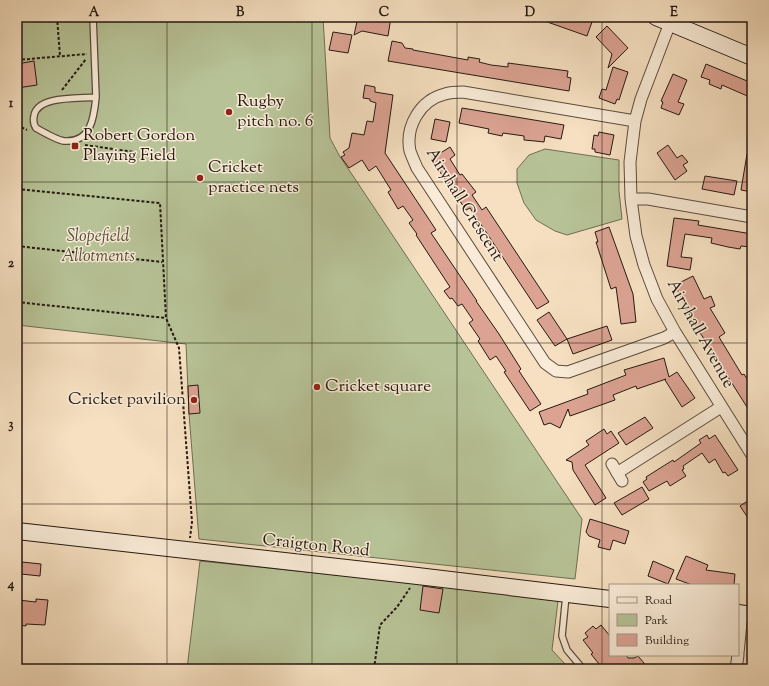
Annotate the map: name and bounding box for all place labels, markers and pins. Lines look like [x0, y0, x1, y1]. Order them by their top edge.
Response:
place label: Rugby pitch no. 6 [237, 90, 313, 134]
marker: Rugby pitch no. 6 [224, 107, 234, 117]
place label: Robert Gordon Playing Field [83, 124, 195, 168]
marker: Robert Gordon Playing Field [70, 141, 80, 151]
place label: Cricket practice nets [208, 156, 299, 200]
marker: Cricket practice nets [195, 173, 205, 183]
place label: Cricket square [325, 375, 431, 399]
marker: Cricket square [312, 382, 322, 392]
place label: Cricket pavilion [68, 388, 186, 412]
marker: Cricket pavilion [189, 395, 199, 405]

